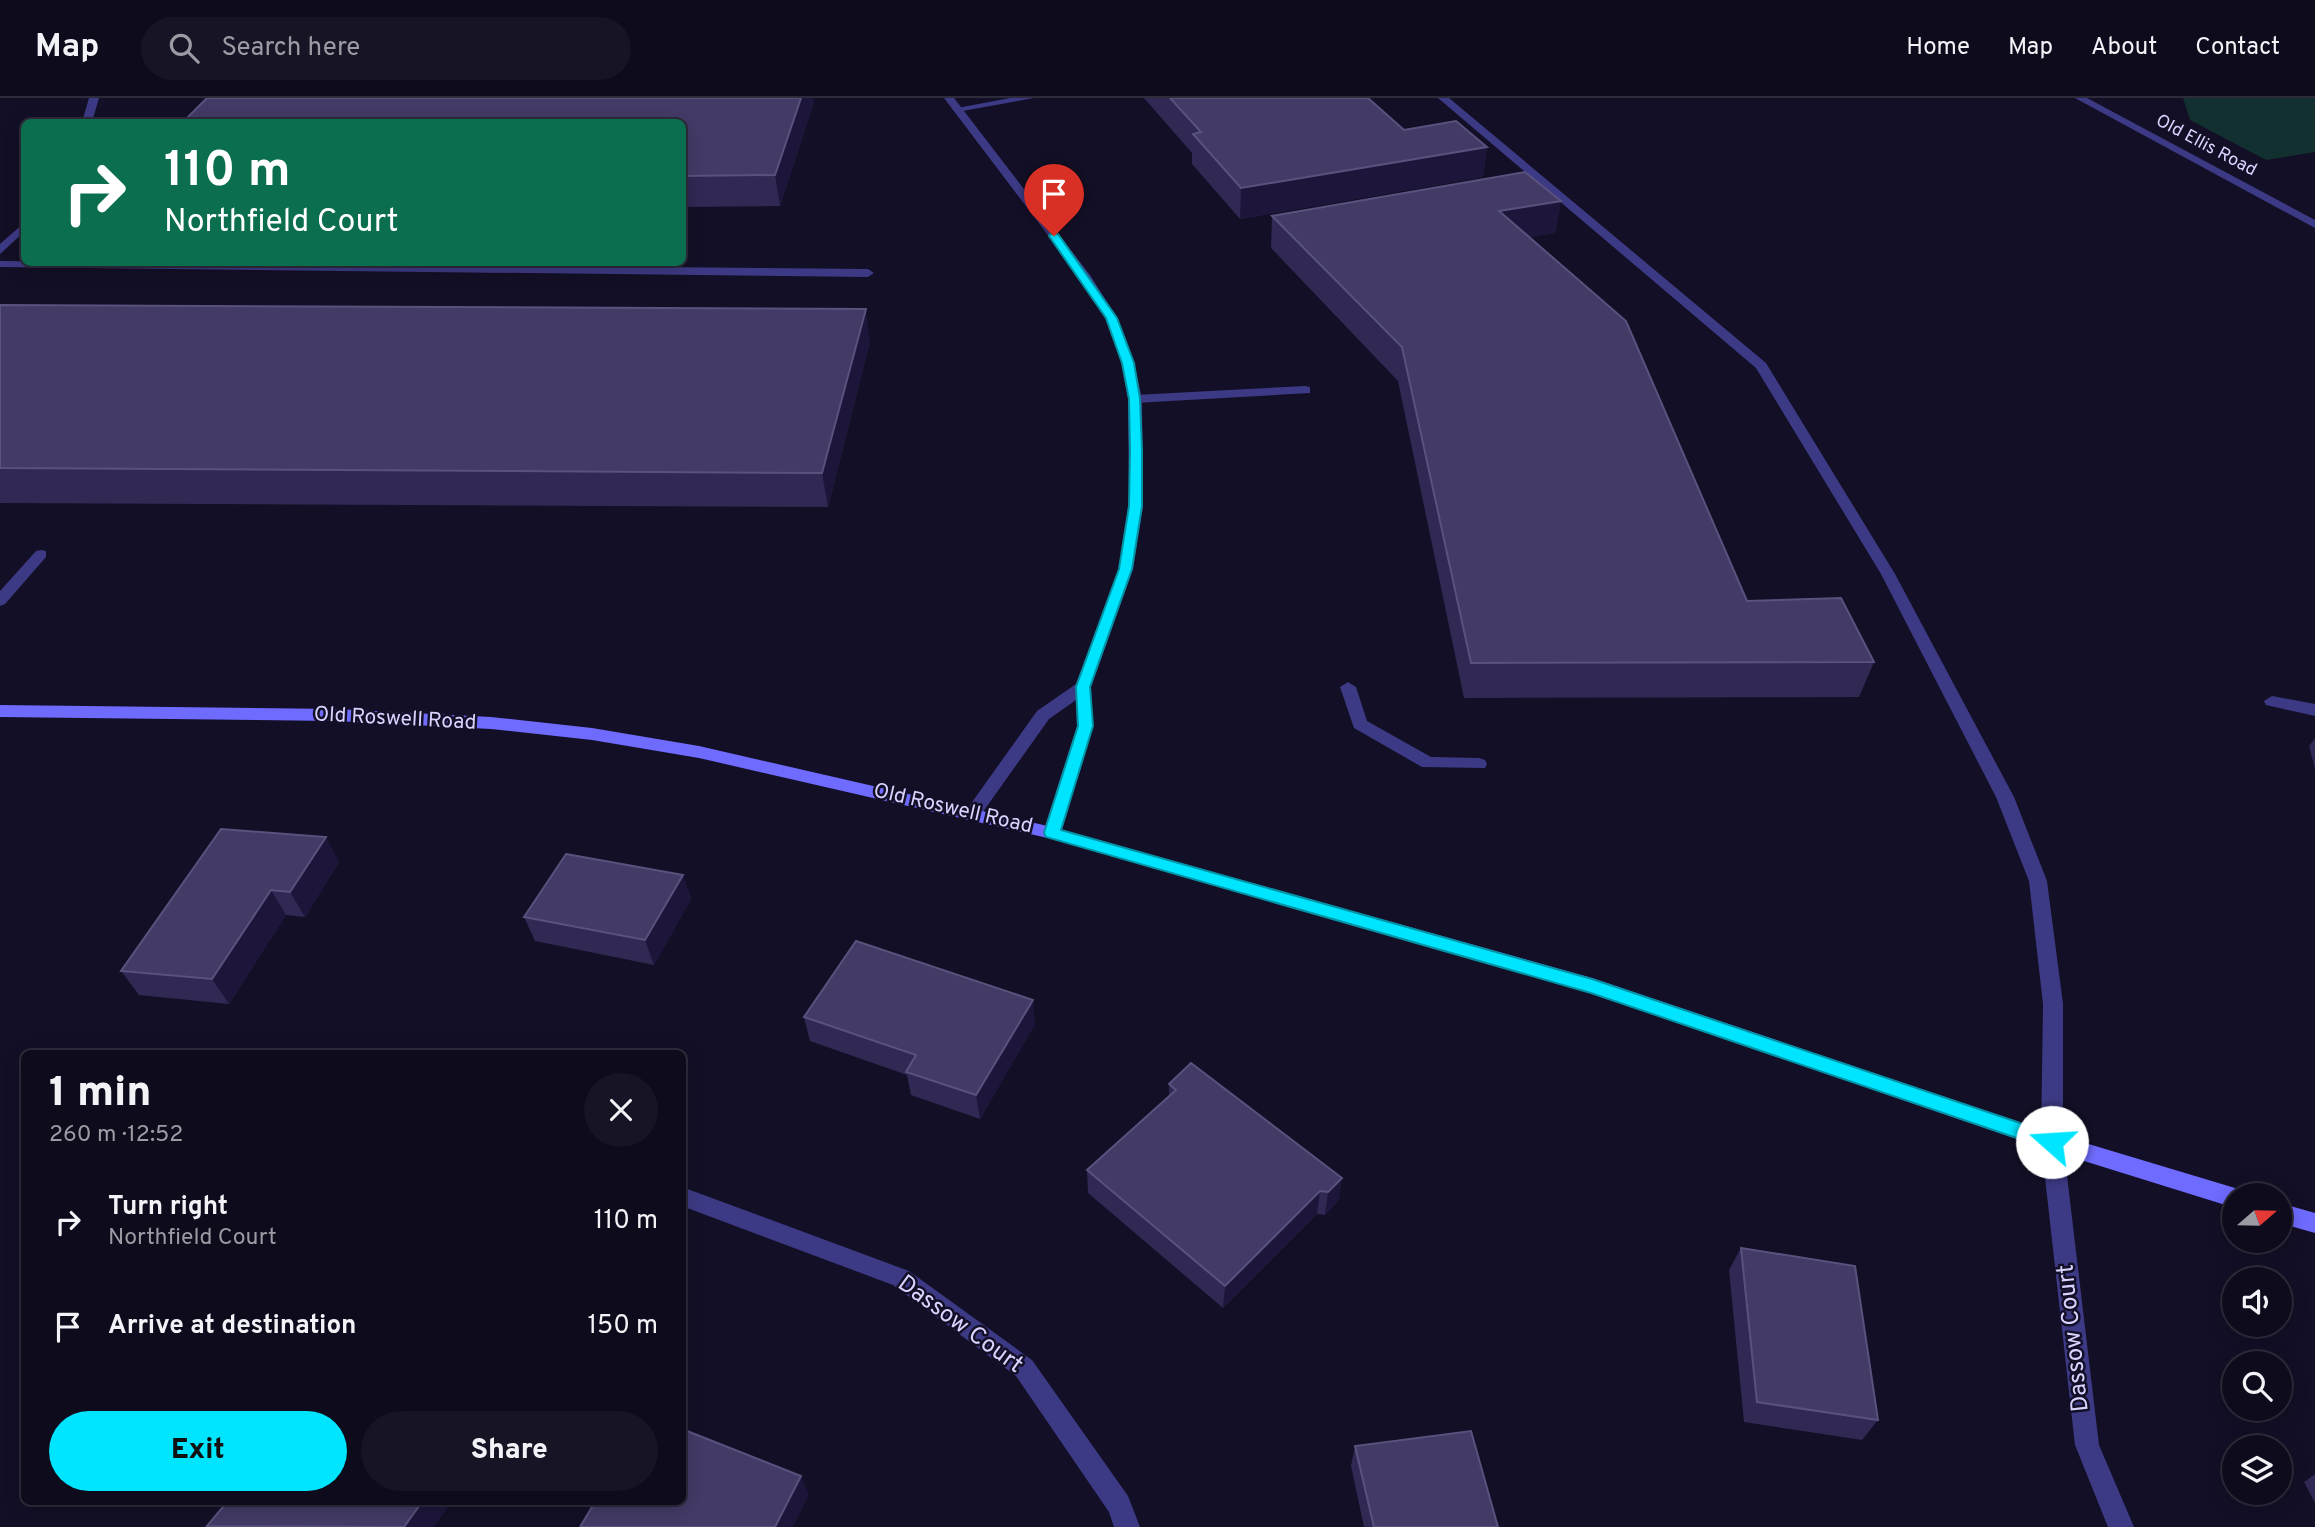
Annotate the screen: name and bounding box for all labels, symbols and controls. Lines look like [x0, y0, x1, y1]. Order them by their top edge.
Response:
search box [141, 17, 631, 80]
text: Map [35, 27, 99, 69]
icon: search [165, 29, 203, 67]
text: Search here [221, 32, 360, 65]
text: Home [1906, 33, 1970, 63]
text: Map [2008, 33, 2053, 63]
text: About [2091, 33, 2157, 63]
text: Contact [2195, 33, 2280, 63]
street label: Old Ellis Road [2151, 110, 2261, 182]
text: 110 m [164, 142, 291, 204]
icon: right [49, 147, 140, 238]
pin [1024, 164, 1084, 236]
icon: arrive [1035, 175, 1073, 213]
text: Northfield Court [164, 203, 399, 243]
street label: Old Roswell Road [313, 701, 477, 737]
street label: Old Roswell Road [871, 778, 1035, 840]
text: 1 min [49, 1068, 152, 1121]
button: close [584, 1073, 658, 1147]
position arrow [2015, 1105, 2089, 1179]
text: 260 m · 12:52 [49, 1121, 183, 1150]
north arrow [2222, 1183, 2292, 1253]
map controls [2222, 1183, 2292, 1505]
text: Turn right [108, 1191, 228, 1224]
icon: right [49, 1203, 87, 1241]
text: 110 m [594, 1205, 658, 1238]
text: Northfield Court [108, 1224, 277, 1253]
street label: Dassow Court [2051, 1263, 2097, 1413]
button: sound [2222, 1267, 2292, 1337]
street label: Dassow Court [891, 1269, 1029, 1381]
icon: arrive [49, 1308, 87, 1346]
text: Arrive at destination [108, 1310, 356, 1343]
text: 150 m [587, 1310, 658, 1343]
button: search [2222, 1351, 2292, 1421]
button: Exit [49, 1411, 347, 1491]
button: Share [361, 1411, 658, 1491]
button: layers [2222, 1435, 2292, 1505]

